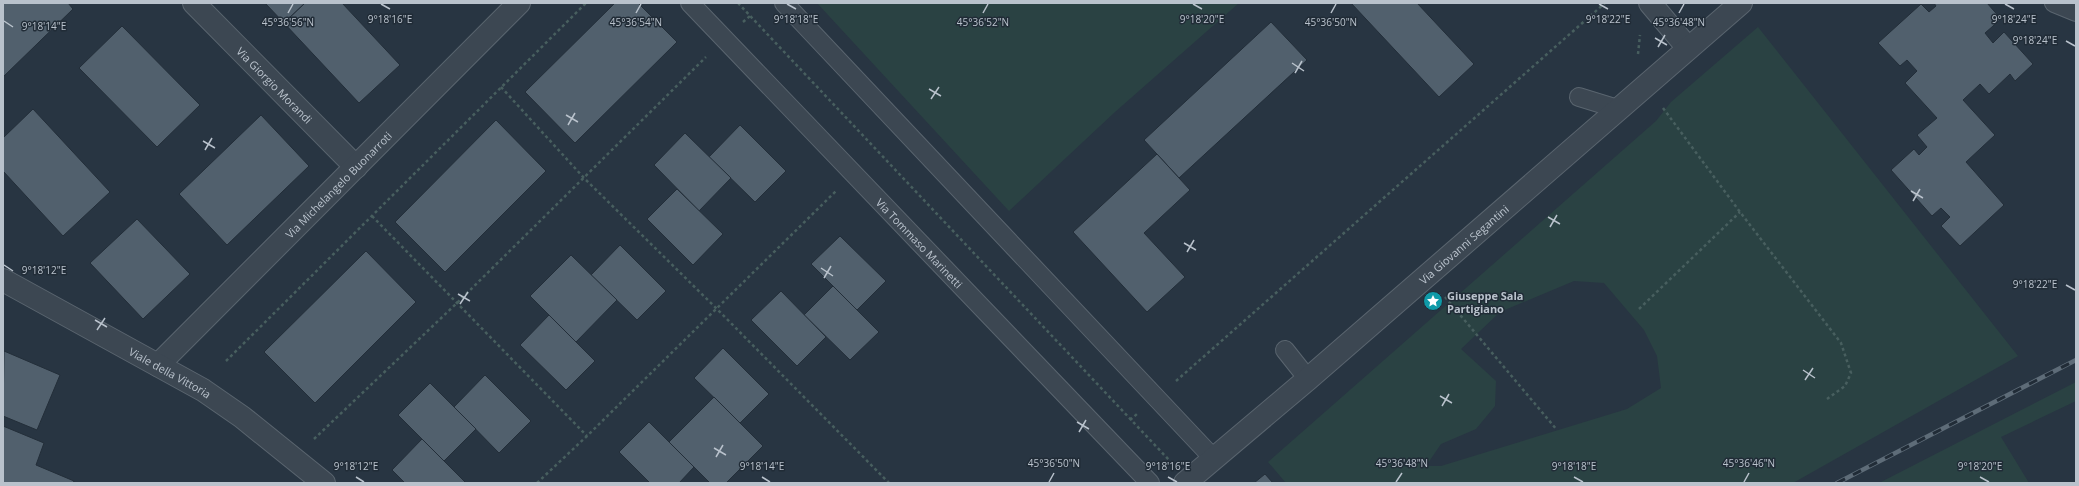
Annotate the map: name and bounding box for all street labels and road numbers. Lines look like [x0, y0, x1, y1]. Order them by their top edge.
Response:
street label: Via Giorgio Morandi [234, 43, 316, 126]
street label: Via Michelangelo Buonarroti [282, 128, 395, 241]
street label: Via Tommaso Marinetti [873, 195, 966, 291]
street label: Via Giovanni Segantini [1416, 201, 1511, 287]
street label: Viale della Vittoria [126, 343, 214, 401]

